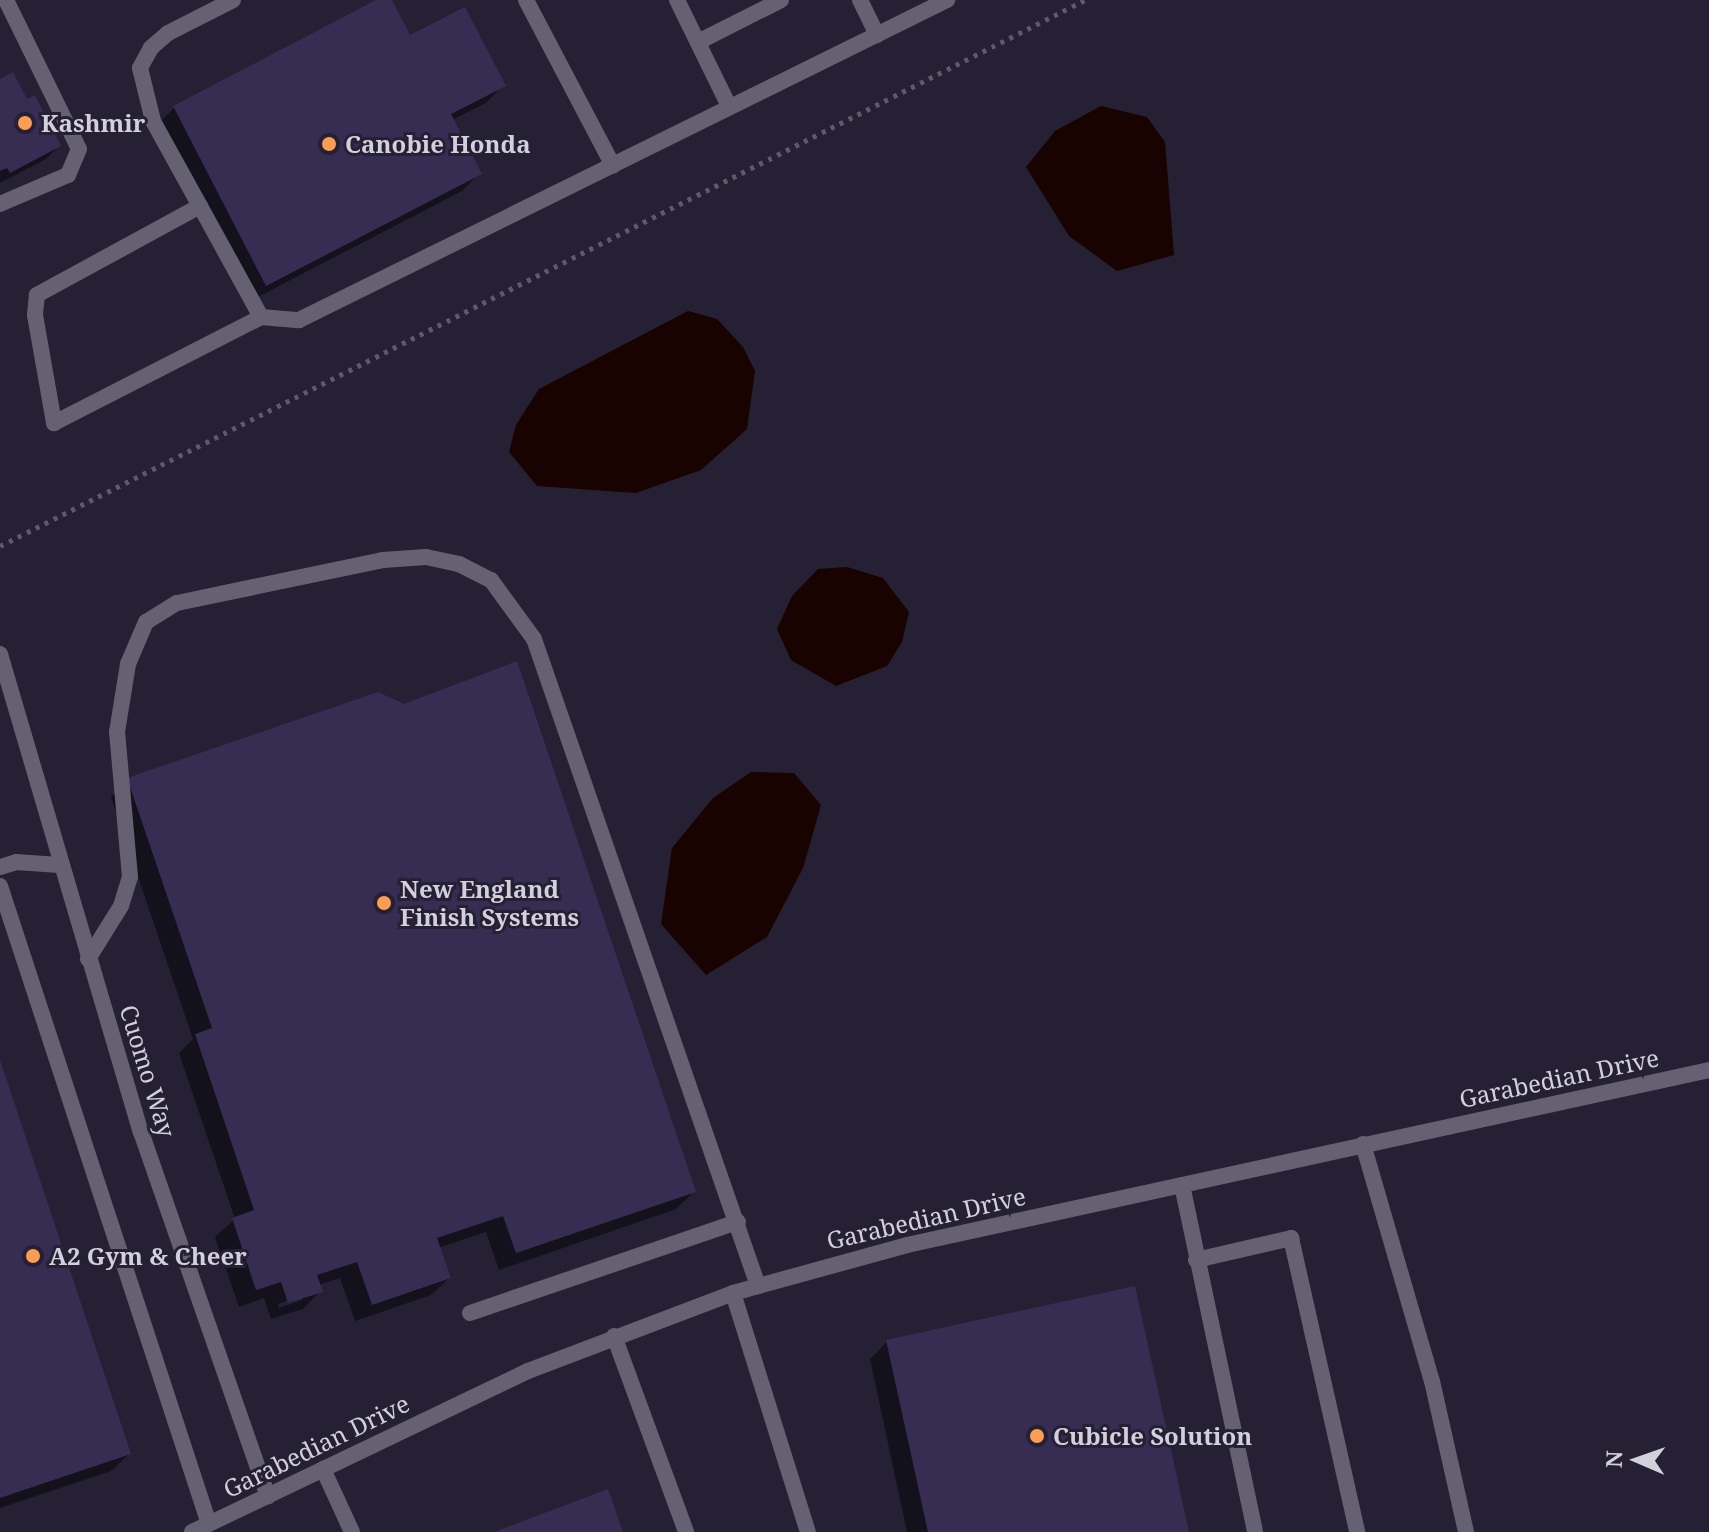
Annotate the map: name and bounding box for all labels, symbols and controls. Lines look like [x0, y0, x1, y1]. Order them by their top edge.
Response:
place label: Kashmir [41, 109, 145, 137]
marker: Kashmir [16, 114, 34, 132]
place label: Canobie Honda [345, 130, 531, 158]
marker: Canobie Honda [320, 135, 338, 153]
place label: New England Finish Systems [400, 875, 579, 931]
marker: New England Finish Systems [375, 894, 393, 912]
street label: Cuomo Way [114, 1001, 182, 1141]
street label: Garabedian Drive [1457, 1043, 1661, 1113]
street label: Garabedian Drive [824, 1181, 1028, 1255]
place label: A2 Gym & Cheer [49, 1242, 247, 1270]
marker: A2 Gym & Cheer [24, 1247, 42, 1265]
street label: Garabedian Drive [218, 1388, 414, 1504]
north arrow [1597, 1420, 1677, 1500]
place label: Cubicle Solution [1053, 1422, 1252, 1450]
marker: Cubicle Solution [1028, 1427, 1046, 1445]
text: N [1598, 1450, 1628, 1468]

